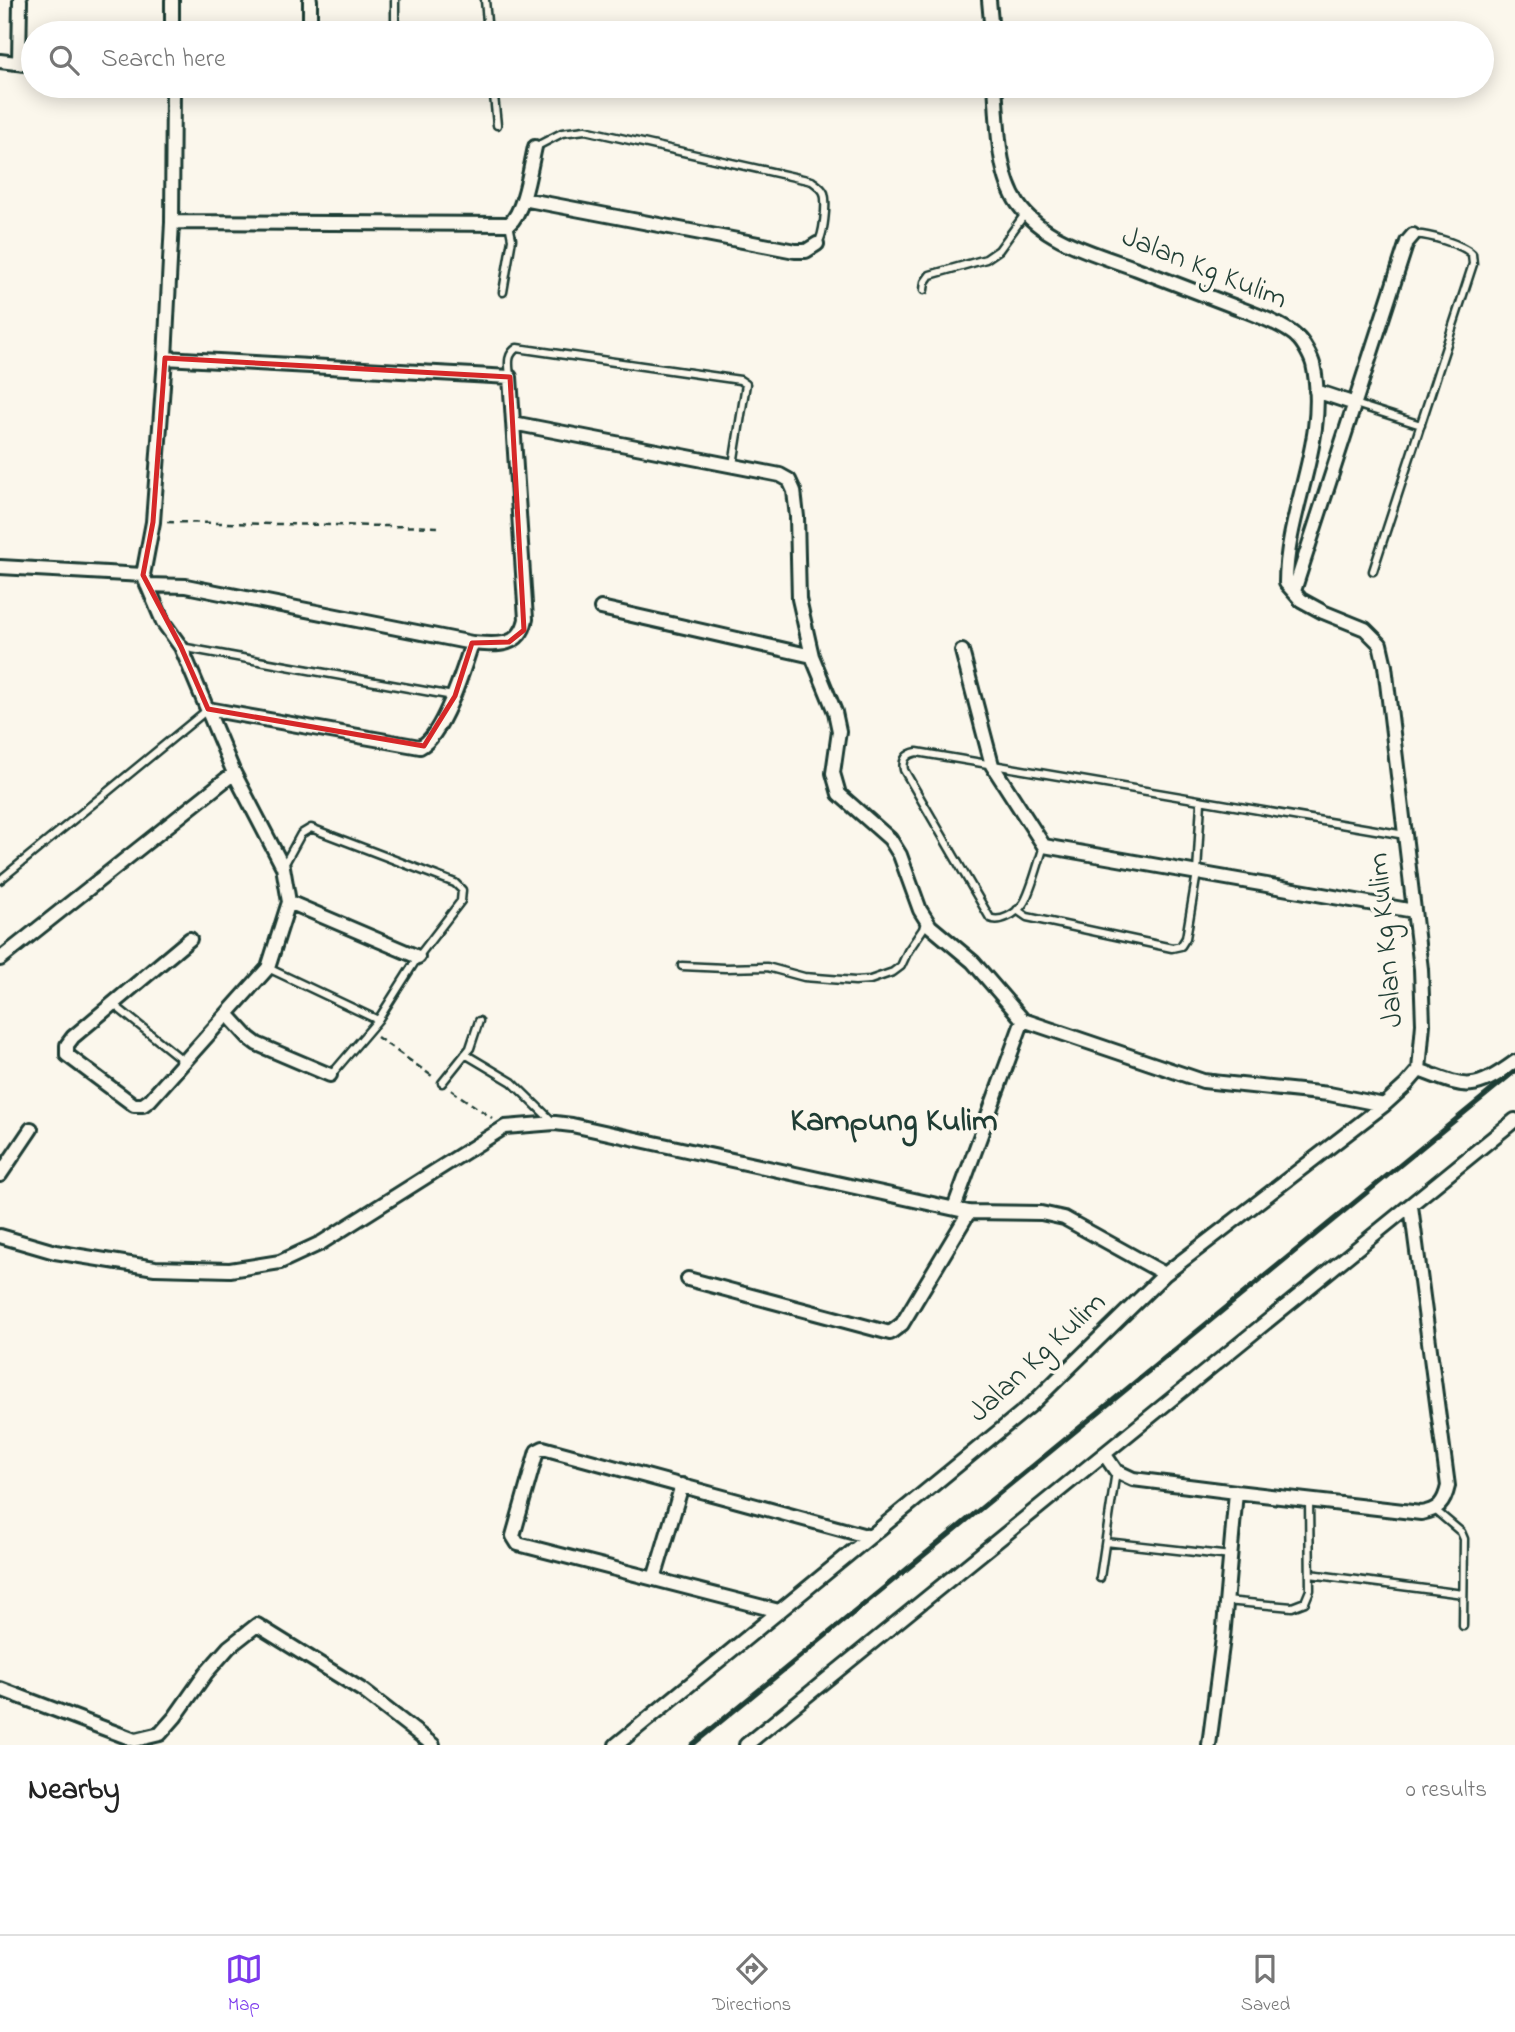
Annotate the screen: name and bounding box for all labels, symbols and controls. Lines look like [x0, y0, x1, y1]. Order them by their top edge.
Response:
search box [21, 21, 1494, 98]
icon: search [45, 41, 83, 79]
text: Search here [101, 41, 226, 79]
street label: Jalan Kg Kulim [1115, 216, 1293, 322]
street label: Jalan Kg Kulim [1357, 851, 1417, 1029]
district label: Kampung Kulim [790, 1098, 998, 1147]
street label: Jalan Kg Kulim [959, 1282, 1117, 1434]
text: Nearby [28, 1769, 120, 1813]
text: 0 results [1406, 1774, 1487, 1807]
tab: Map [225, 1950, 263, 2019]
tab: Directions [712, 1950, 791, 2019]
tab: Saved [1241, 1950, 1290, 2019]

